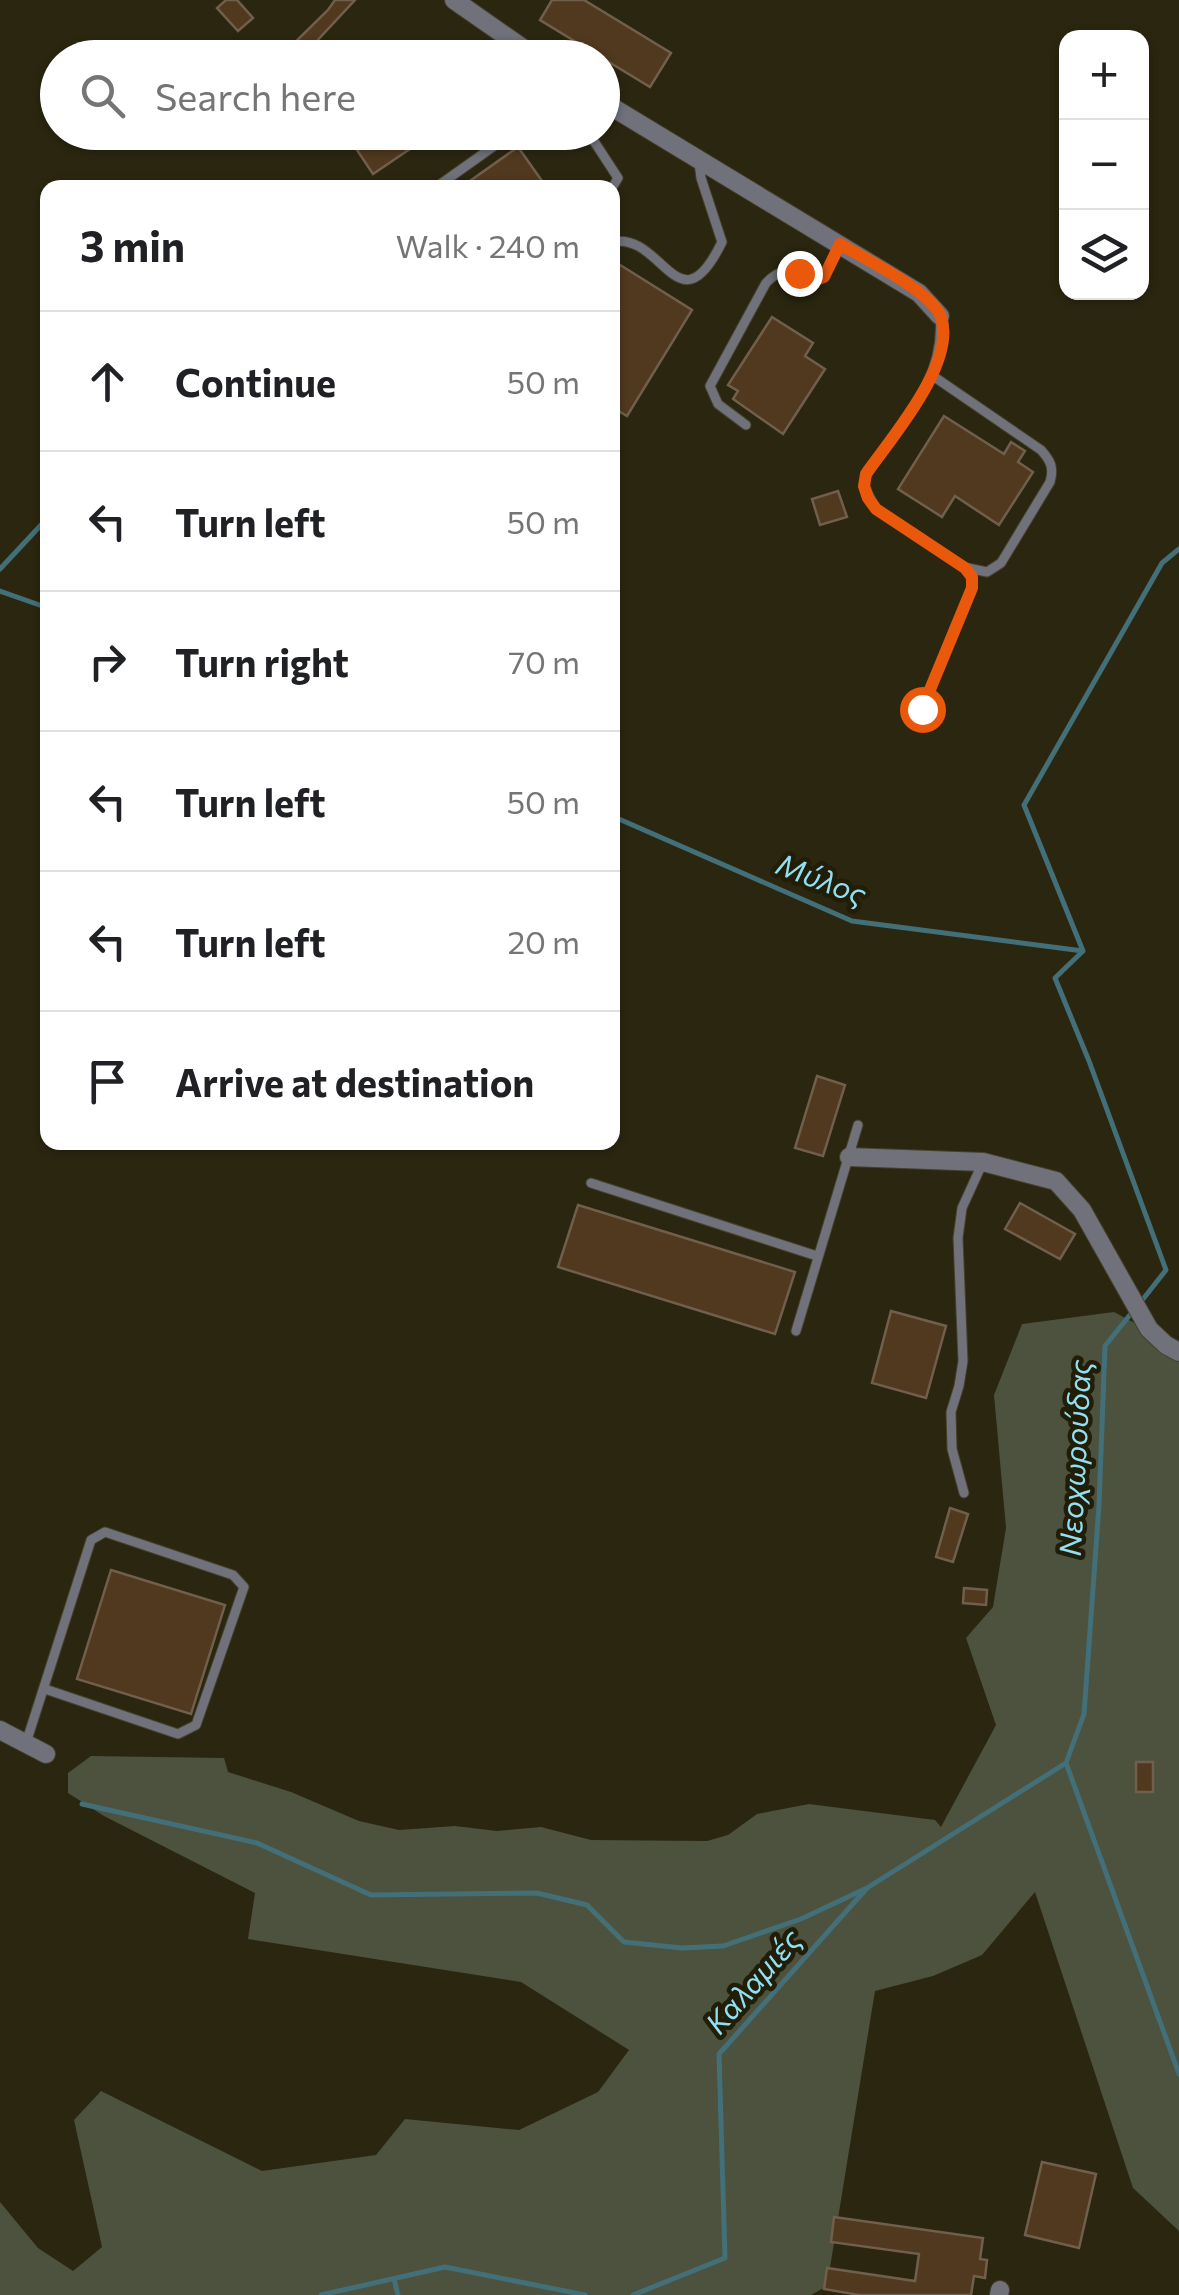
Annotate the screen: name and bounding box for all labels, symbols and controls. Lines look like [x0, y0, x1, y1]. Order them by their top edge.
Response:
map controls [1059, 30, 1149, 300]
button: + [1059, 30, 1149, 120]
search box [40, 40, 620, 150]
icon: search [75, 68, 130, 123]
text: Search here [155, 72, 356, 119]
button: − [1059, 120, 1149, 210]
button: layers [1059, 210, 1149, 300]
text: 3 min [80, 219, 185, 271]
text: Walk · 240 m [396, 225, 580, 265]
route end [777, 251, 823, 297]
icon: ahead [80, 354, 135, 409]
text: Continue [175, 358, 336, 405]
text: 50 m [507, 361, 580, 401]
icon: left [80, 494, 135, 549]
text: Turn left [175, 498, 326, 545]
text: 50 m [507, 501, 580, 541]
icon: right [80, 634, 135, 689]
text: Turn right [175, 638, 349, 685]
text: 70 m [508, 641, 580, 681]
route start [900, 687, 946, 733]
icon: left [80, 774, 135, 829]
text: Turn left [175, 778, 326, 825]
text: 50 m [507, 781, 580, 821]
water label: Μύλος [772, 844, 872, 912]
icon: left [80, 914, 135, 969]
text: Turn left [175, 918, 326, 965]
text: 20 m [507, 921, 580, 961]
icon: arrive [80, 1054, 135, 1109]
text: Arrive at destination [175, 1058, 534, 1105]
water label: Νεοχωρούδας [1050, 1359, 1097, 1557]
water label: Καλαμιές [696, 1920, 808, 2041]

